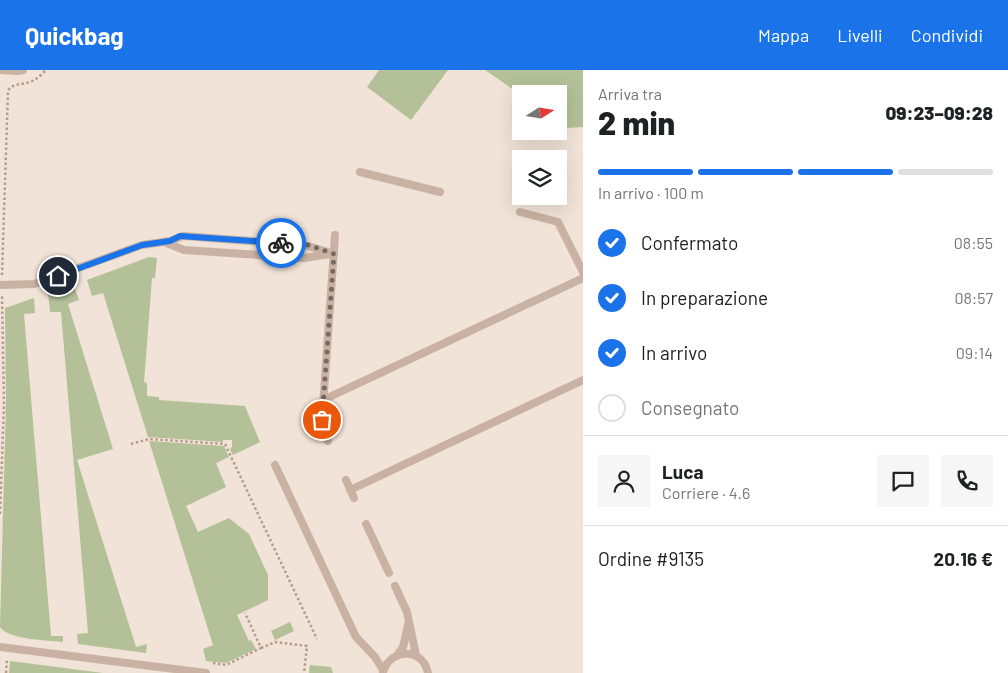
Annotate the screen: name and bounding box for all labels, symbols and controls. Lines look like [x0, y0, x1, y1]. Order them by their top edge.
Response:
text: Quickbag [25, 21, 124, 50]
text: Mappa [758, 24, 809, 46]
text: Livelli [837, 24, 883, 46]
text: Condividi [911, 24, 983, 46]
text: Arriva tra [598, 84, 662, 103]
north arrow [512, 85, 568, 140]
map controls [512, 85, 567, 205]
text: 09:23–09:28 [885, 101, 993, 124]
text: 2 min [598, 103, 675, 141]
button: layers [512, 150, 567, 205]
text: In arrivo · 100 m [598, 183, 704, 202]
courier [256, 218, 306, 268]
icon: bike [267, 229, 295, 257]
icon: check [598, 229, 626, 257]
text: Confermato [641, 231, 738, 254]
text: 08:55 [954, 233, 993, 252]
pin [37, 255, 79, 297]
icon: home [44, 262, 72, 290]
icon: check [598, 284, 626, 312]
text: In preparazione [641, 286, 768, 309]
text: 08:57 [954, 288, 993, 307]
icon: check [598, 339, 626, 367]
text: In arrivo [641, 341, 707, 364]
text: 09:14 [956, 343, 993, 362]
text: Consegnato [641, 396, 739, 419]
pin [301, 399, 343, 441]
icon: bag [308, 406, 336, 434]
button: person [598, 455, 650, 507]
button: chat [877, 455, 929, 507]
button: phone [941, 455, 993, 507]
text: Luca [662, 460, 703, 483]
text: Corriere · 4.6 [662, 483, 750, 502]
text: Ordine #9135 [598, 547, 704, 570]
text: 20.16 € [934, 547, 993, 570]

